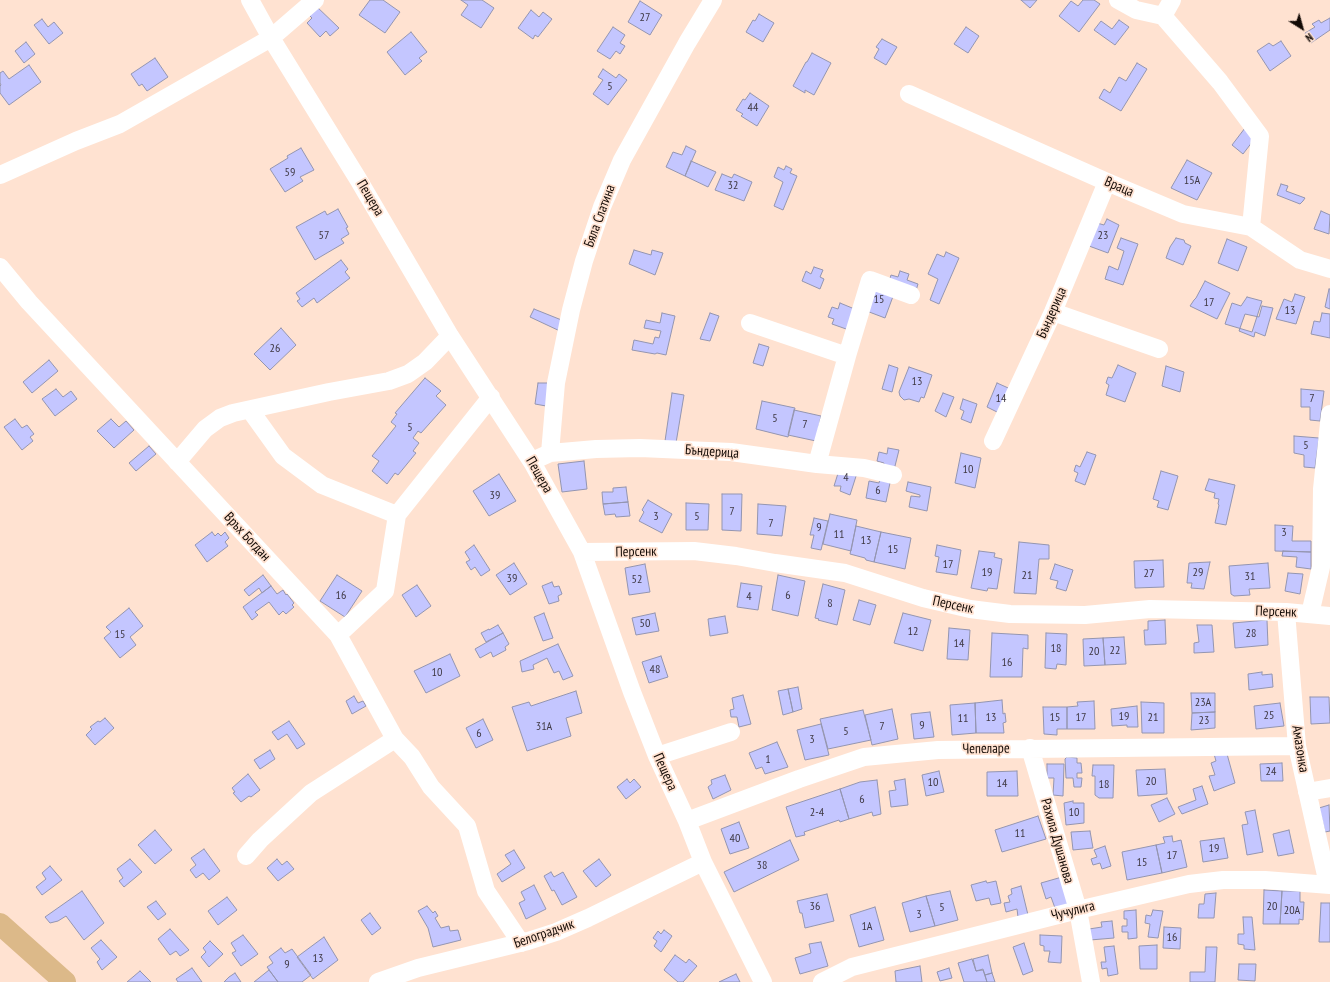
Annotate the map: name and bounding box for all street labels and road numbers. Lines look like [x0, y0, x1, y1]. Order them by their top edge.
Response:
street label: Враца [1102, 173, 1136, 201]
street label: Пещера [353, 177, 387, 219]
street label: Бяла Слатина [581, 182, 619, 250]
street label: Бъндерица [1033, 285, 1071, 341]
street label: Бъндерица [685, 442, 739, 462]
street label: Пещера [522, 454, 556, 496]
street label: Връх Богдан [220, 509, 274, 565]
street label: Персенк [615, 543, 657, 561]
street label: Персенк [931, 592, 975, 618]
street label: Персенк [1255, 603, 1297, 621]
street label: Амазонка [1288, 724, 1312, 774]
street label: Чепеларе [962, 740, 1010, 758]
street label: Пещера [649, 751, 681, 793]
street label: Рахила Душанова [1037, 797, 1077, 885]
street label: Чучулига [1049, 897, 1097, 925]
street label: Белоградчик [512, 916, 576, 952]

